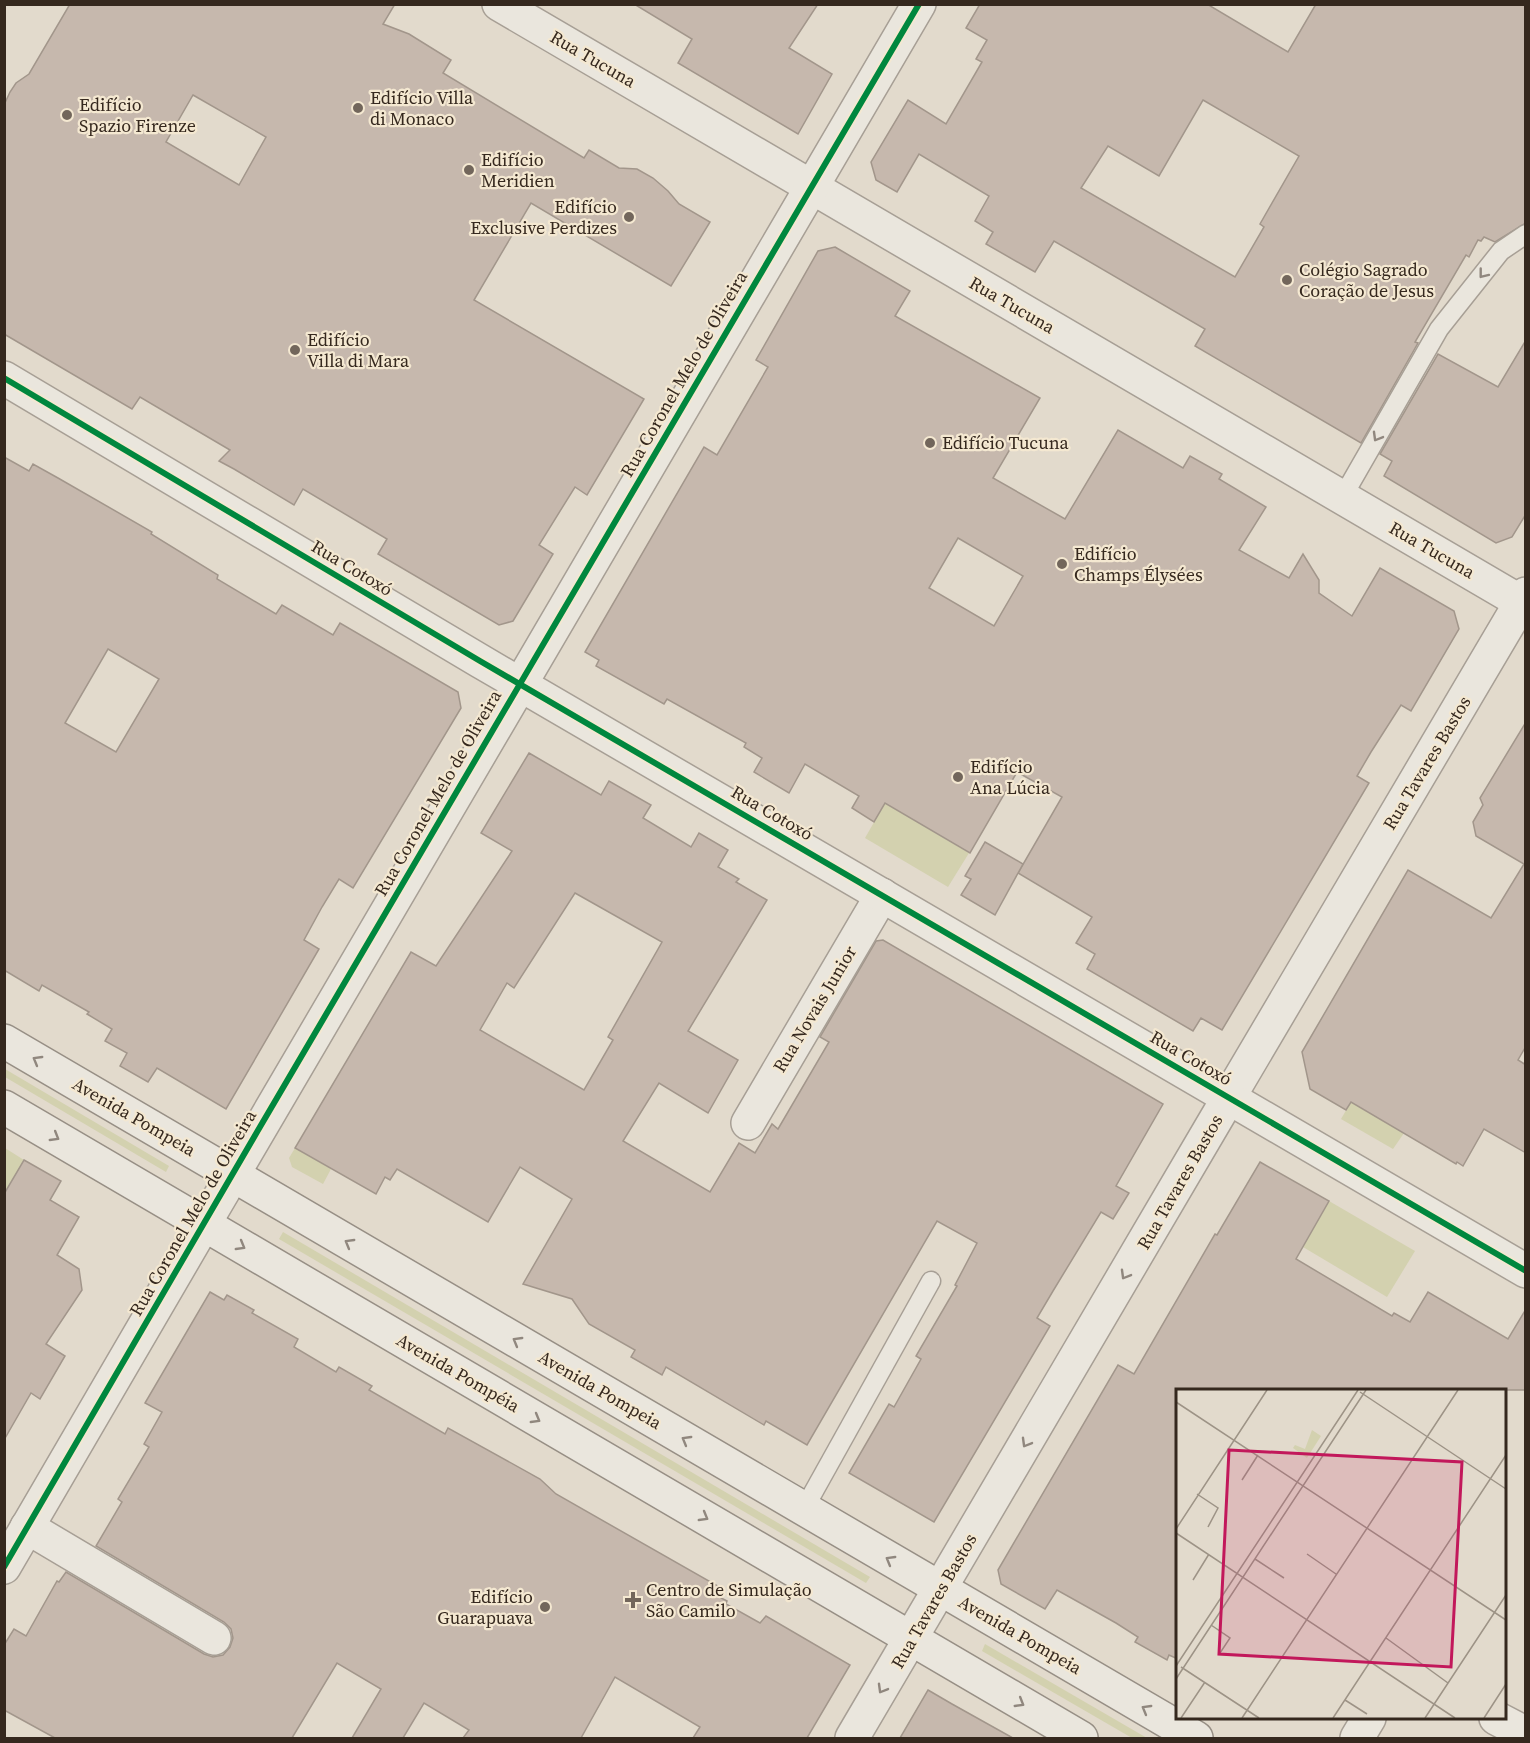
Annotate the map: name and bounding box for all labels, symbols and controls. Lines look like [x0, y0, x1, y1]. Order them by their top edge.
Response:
street label: Rua Tucuna [546, 24, 641, 94]
place label: Edifício Villa di Monaco [370, 85, 474, 131]
place label: Edifício Spazio Firenze [79, 92, 196, 138]
marker: Edifício Villa di Monaco [351, 101, 365, 115]
marker: Edifício Spazio Firenze [60, 108, 74, 122]
place label: Edifício Meridien [481, 147, 555, 193]
marker: Edifício Meridien [462, 163, 476, 177]
place label: Edifício Exclusive Perdizes [470, 194, 617, 240]
marker: Edifício Exclusive Perdizes [622, 210, 636, 224]
place label: Colégio Sagrado Coração de Jesus [1299, 257, 1434, 303]
street label: Rua Coronel Melo de Oliveira [614, 265, 753, 481]
one-way arrow [1479, 267, 1490, 278]
street label: Rua Tucuna [965, 270, 1060, 340]
marker: Colégio Sagrado Coração de Jesus [1280, 273, 1294, 287]
place label: Edifício Villa di Mara [307, 327, 410, 373]
marker: Edifício Villa di Mara [288, 343, 302, 357]
place label: Edifício Tucuna [942, 430, 1070, 455]
one-way arrow [1373, 431, 1384, 441]
marker: Edifício Tucuna [923, 436, 937, 450]
street label: Rua Tucuna [1385, 515, 1480, 585]
street label: Rua Cotoxó [307, 533, 398, 602]
place label: Edifício Champs Élysées [1074, 541, 1203, 587]
marker: Edifício Champs Élysées [1055, 557, 1069, 571]
street label: Rua Coronel Melo de Oliveira [368, 684, 507, 900]
street label: Rua Tavares Bastos [1377, 691, 1477, 834]
place label: Edifício Ana Lúcia [970, 754, 1051, 800]
marker: Edifício Ana Lúcia [951, 770, 965, 784]
street label: Rua Cotoxó [727, 779, 818, 846]
street label: Rua Novais Junior [767, 940, 863, 1077]
street label: Rua Cotoxó [1146, 1024, 1237, 1091]
one-way arrow [33, 1055, 43, 1067]
street label: Avenida Pompeia [68, 1071, 201, 1162]
street label: Rua Coronel Melo de Oliveira [123, 1104, 262, 1320]
street label: Rua Tavares Bastos [1131, 1109, 1229, 1254]
one-way arrow [49, 1129, 59, 1141]
one-way arrow [345, 1238, 355, 1250]
one-way arrow [235, 1239, 245, 1250]
one-way arrow [1121, 1269, 1132, 1279]
street label: Avenida Pompéia [392, 1327, 525, 1418]
one-way arrow [513, 1337, 524, 1349]
street label: Avenida Pompeia [534, 1344, 667, 1435]
inset map [1176, 1389, 1506, 1719]
one-way arrow [530, 1412, 540, 1423]
one-way arrow [682, 1436, 692, 1447]
one-way arrow [1022, 1437, 1034, 1447]
one-way arrow [698, 1510, 709, 1522]
street label: Rua Tavares Bastos [885, 1528, 983, 1673]
one-way arrow [886, 1555, 896, 1567]
place label: Centro de Simulação São Camilo [646, 1577, 812, 1623]
place label: Edifício Guarapuava [437, 1584, 534, 1630]
street label: Avenida Pompeia [954, 1589, 1087, 1680]
marker: Centro de Simulação São Camilo [624, 1591, 642, 1609]
marker: Edifício Guarapuava [538, 1600, 552, 1614]
one-way arrow [878, 1683, 890, 1693]
one-way arrow [1014, 1695, 1024, 1707]
one-way arrow [1141, 1705, 1152, 1716]

